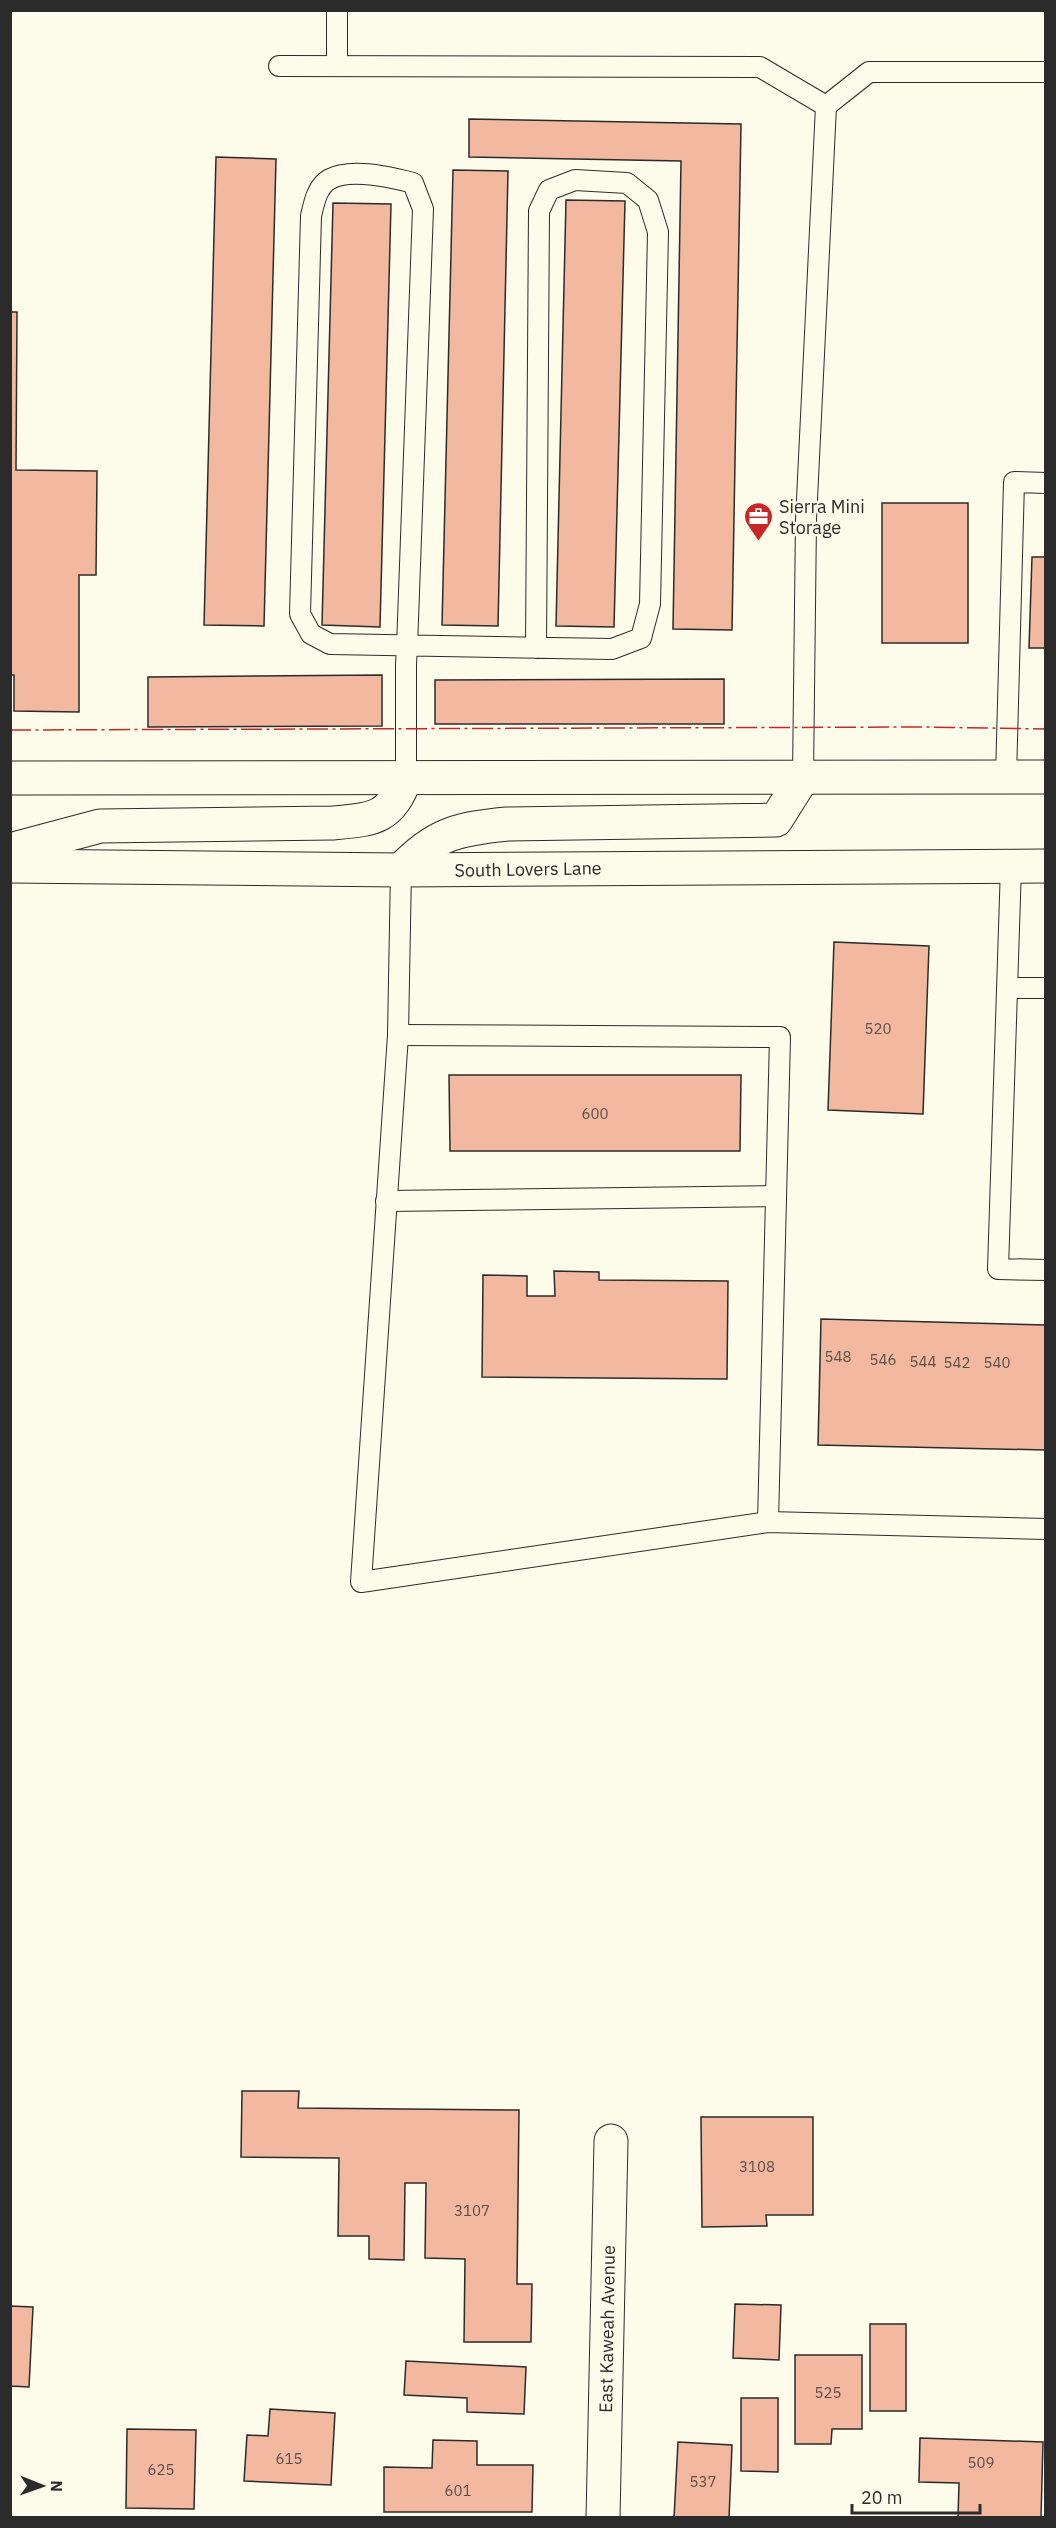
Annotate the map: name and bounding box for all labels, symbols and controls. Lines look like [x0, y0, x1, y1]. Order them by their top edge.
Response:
place label: Sierra Mini Storage [779, 495, 865, 539]
office icon: Sierra Mini Storage [742, 500, 774, 542]
street label: South Lovers Lane [454, 856, 602, 882]
house number: 520 [864, 1019, 892, 1038]
house number: 600 [581, 1104, 609, 1123]
house number: 548 [824, 1347, 852, 1366]
house number: 546 [869, 1350, 897, 1369]
house number: 544 [909, 1352, 937, 1371]
house number: 542 [943, 1353, 971, 1372]
house number: 540 [983, 1353, 1011, 1372]
house number: 3108 [739, 2157, 775, 2176]
house number: 3107 [454, 2201, 490, 2220]
street label: East Kaweah Avenue [594, 2245, 620, 2413]
house number: 525 [814, 2383, 842, 2402]
house number: 615 [275, 2449, 303, 2468]
house number: 509 [967, 2453, 995, 2472]
north arrow [12, 2456, 72, 2516]
house number: 625 [147, 2460, 175, 2479]
house number: 537 [689, 2472, 717, 2491]
scale bar [852, 2477, 980, 2515]
text: N [47, 2480, 67, 2492]
house number: 601 [444, 2481, 472, 2500]
text: 20 m [861, 2486, 903, 2509]

